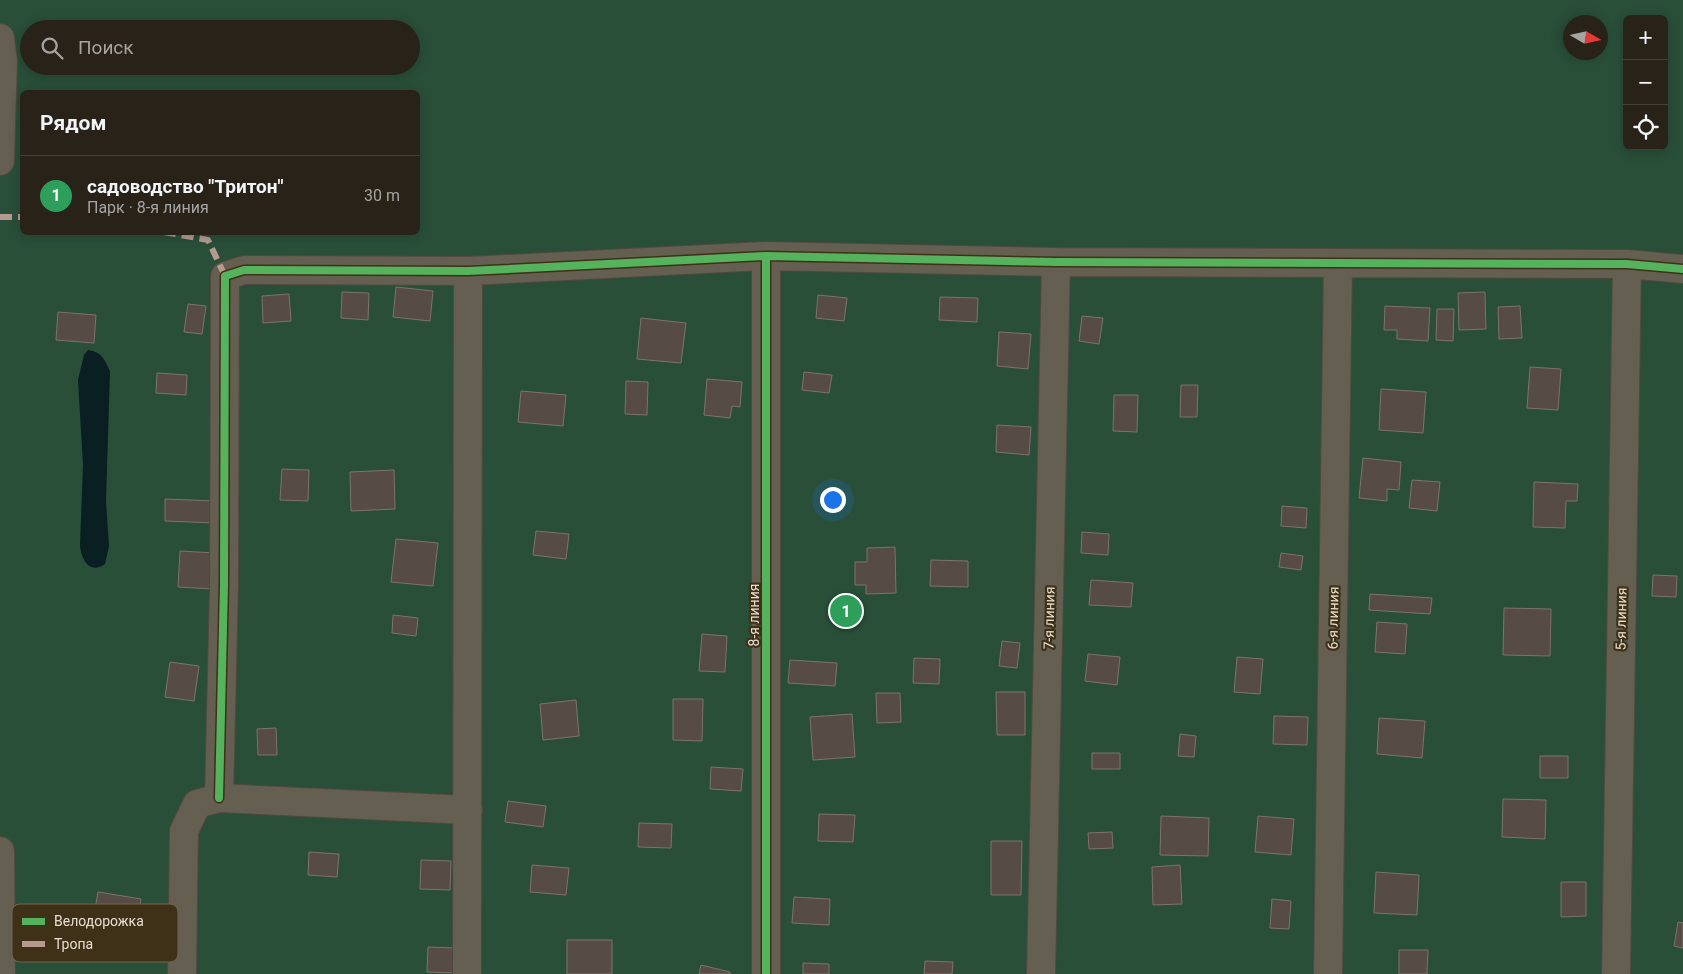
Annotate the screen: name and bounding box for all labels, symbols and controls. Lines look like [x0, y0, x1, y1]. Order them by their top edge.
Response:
north arrow [1563, 15, 1608, 60]
map controls [1623, 15, 1668, 150]
button: + [1623, 15, 1668, 60]
search box [20, 20, 420, 75]
icon: search [38, 34, 66, 62]
text: Поиск [78, 36, 134, 59]
button: − [1623, 60, 1668, 105]
button: locate [1623, 105, 1668, 150]
text: Рядом [40, 111, 106, 135]
text: садоводство "Тритон" [87, 175, 284, 198]
text: 1 [51, 186, 61, 205]
text: 30 m [364, 186, 400, 205]
text: Парк · 8-я линия [87, 198, 209, 217]
your location [820, 487, 846, 513]
street label: 8-я линия [746, 584, 762, 646]
street label: 7-я линия [1040, 586, 1058, 650]
street label: 6-я линия [1324, 586, 1342, 650]
street label: 5-я линия [1612, 587, 1630, 651]
pin: 1 [830, 592, 862, 630]
legend [12, 904, 178, 962]
text: Велодорожка [54, 913, 144, 929]
text: Тропа [54, 936, 93, 952]

